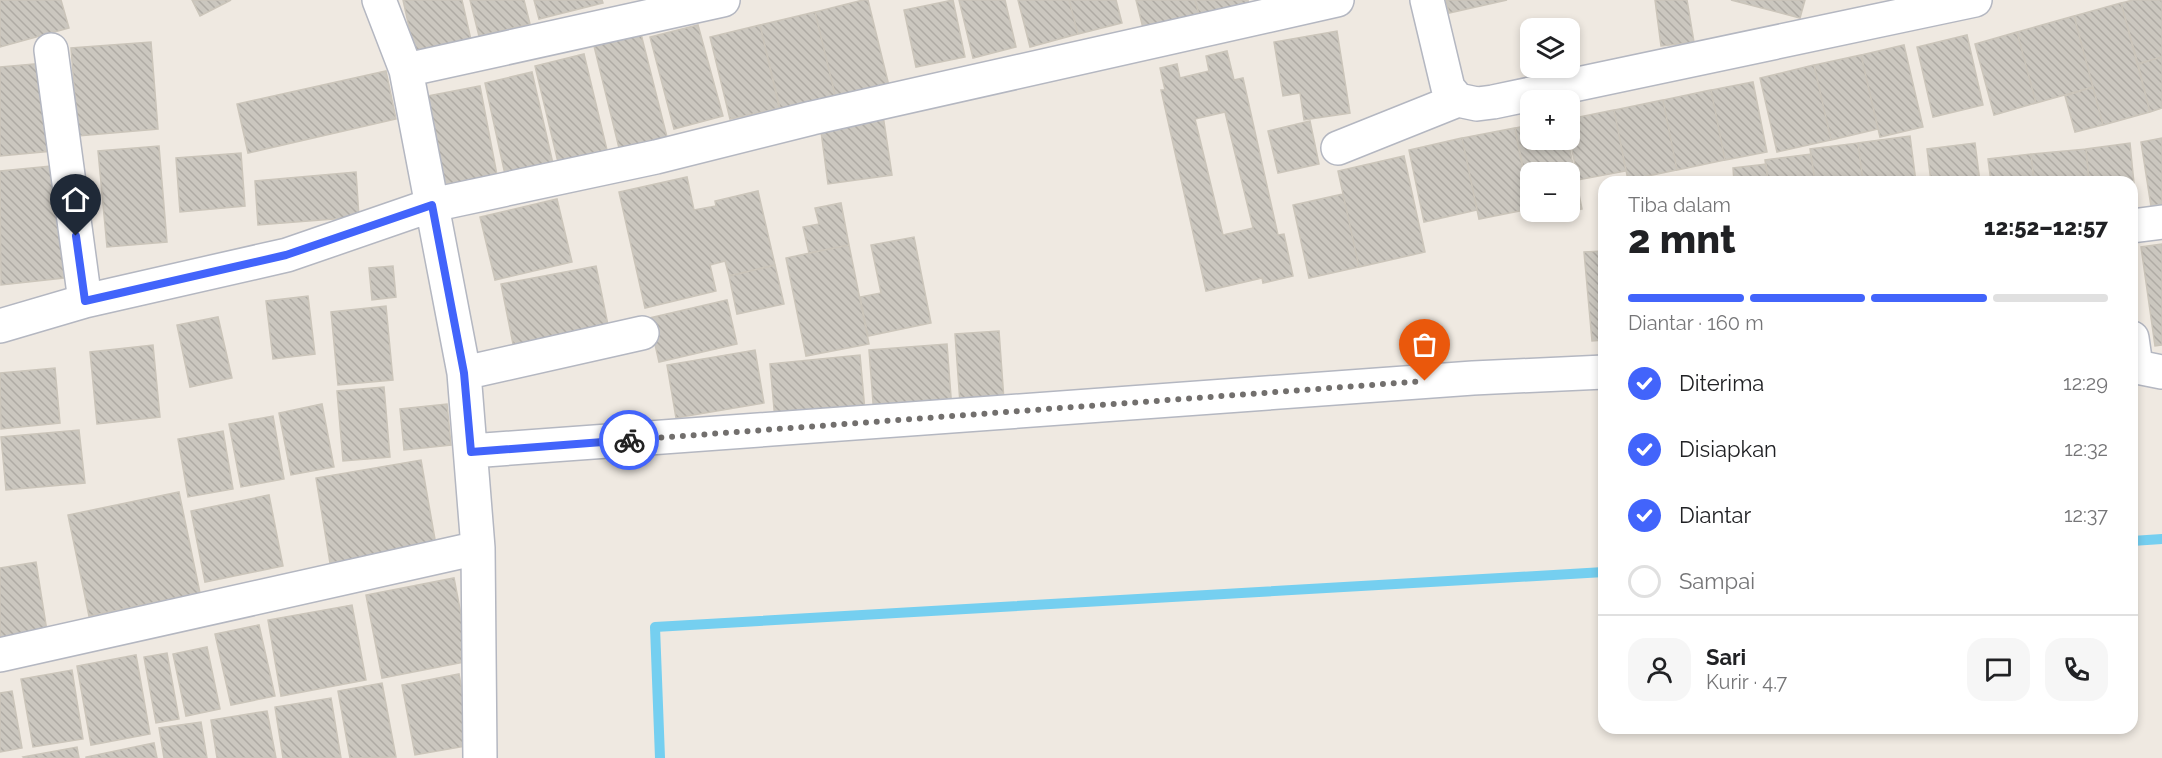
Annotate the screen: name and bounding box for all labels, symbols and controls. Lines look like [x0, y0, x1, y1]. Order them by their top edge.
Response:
map controls [1520, 18, 1580, 222]
button: layers [1520, 18, 1580, 78]
button: + [1520, 90, 1580, 150]
button: − [1520, 162, 1580, 222]
pin [50, 174, 101, 236]
icon: home [59, 183, 92, 216]
text: Tiba dalam [1628, 193, 1731, 217]
text: 12:52–12:57 [1984, 214, 2108, 240]
text: 2 mnt [1628, 216, 1736, 262]
text: Diantar · 160 m [1628, 311, 1764, 335]
pin [1399, 319, 1450, 381]
icon: bag [1408, 328, 1441, 361]
icon: check [1628, 367, 1661, 400]
text: Diterima [1679, 370, 1764, 396]
text: 12:29 [2063, 371, 2108, 395]
courier [599, 410, 659, 470]
icon: bike [613, 424, 646, 457]
icon: check [1628, 433, 1661, 466]
text: Disiapkan [1679, 436, 1777, 462]
text: 12:32 [2064, 437, 2108, 461]
icon: check [1628, 499, 1661, 532]
text: Diantar [1679, 502, 1751, 528]
text: 12:37 [2064, 503, 2108, 527]
text: Sampai [1679, 568, 1755, 594]
button: person [1628, 638, 1691, 701]
button: chat [1967, 638, 2030, 701]
button: phone [2045, 638, 2108, 701]
text: Sari [1706, 644, 1746, 670]
text: Kurir · 4.7 [1706, 670, 1787, 694]

